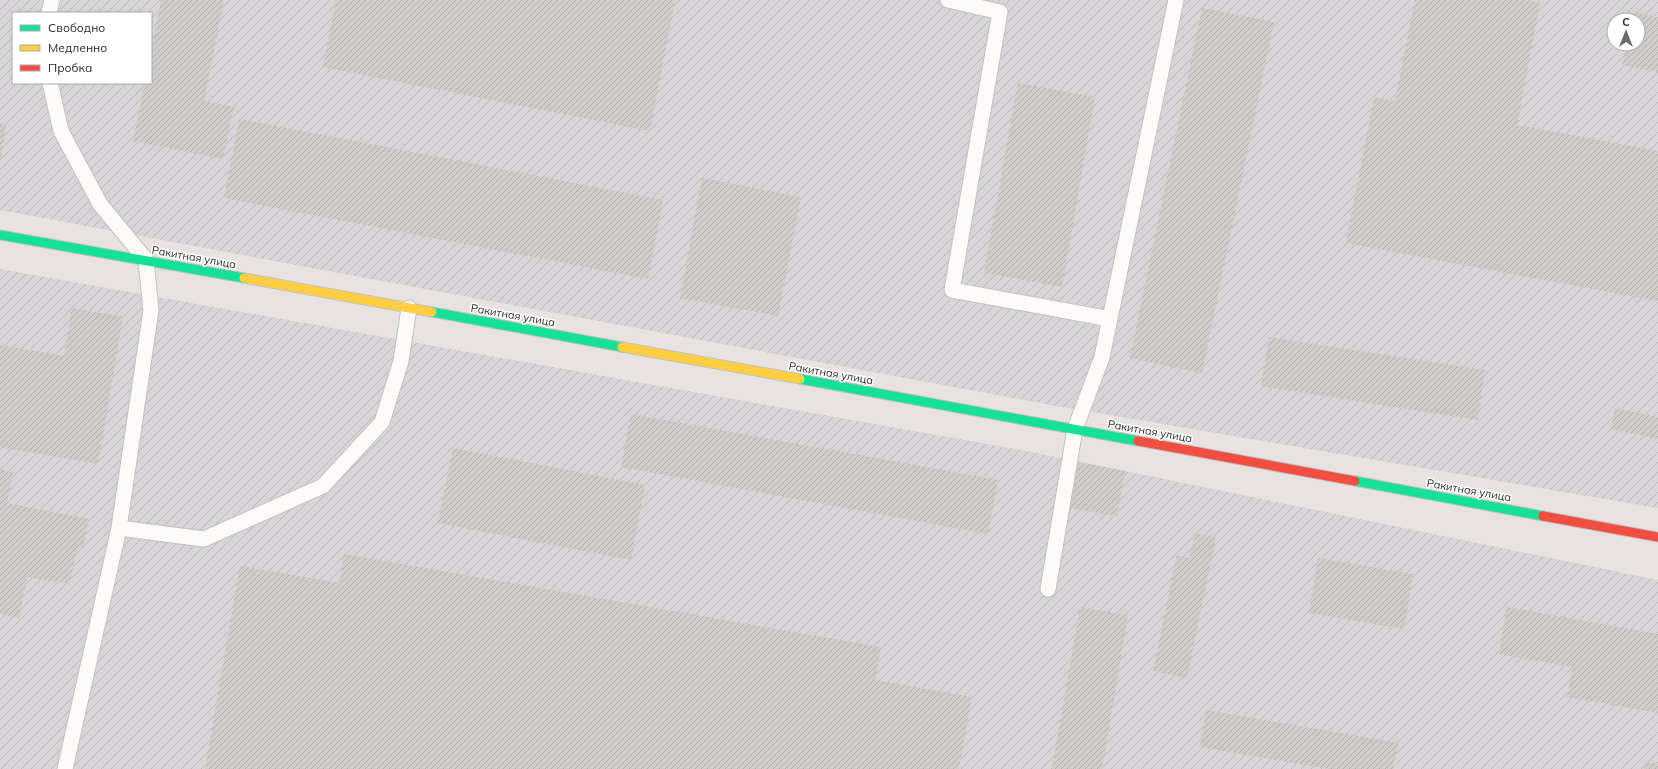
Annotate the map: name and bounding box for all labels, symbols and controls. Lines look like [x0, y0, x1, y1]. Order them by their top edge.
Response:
legend [12, 12, 152, 84]
north arrow [1606, 12, 1646, 52]
text: С [1622, 15, 1630, 29]
text: Свободно [48, 20, 105, 35]
text: Медленно [48, 40, 107, 55]
text: Пробка [48, 60, 92, 75]
street label: Ракитная улица [151, 243, 237, 271]
street label: Ракитная улица [470, 301, 556, 329]
street label: Ракитная улица [788, 359, 874, 387]
street label: Ракитная улица [1107, 417, 1193, 445]
street label: Ракитная улица [1426, 476, 1512, 504]

